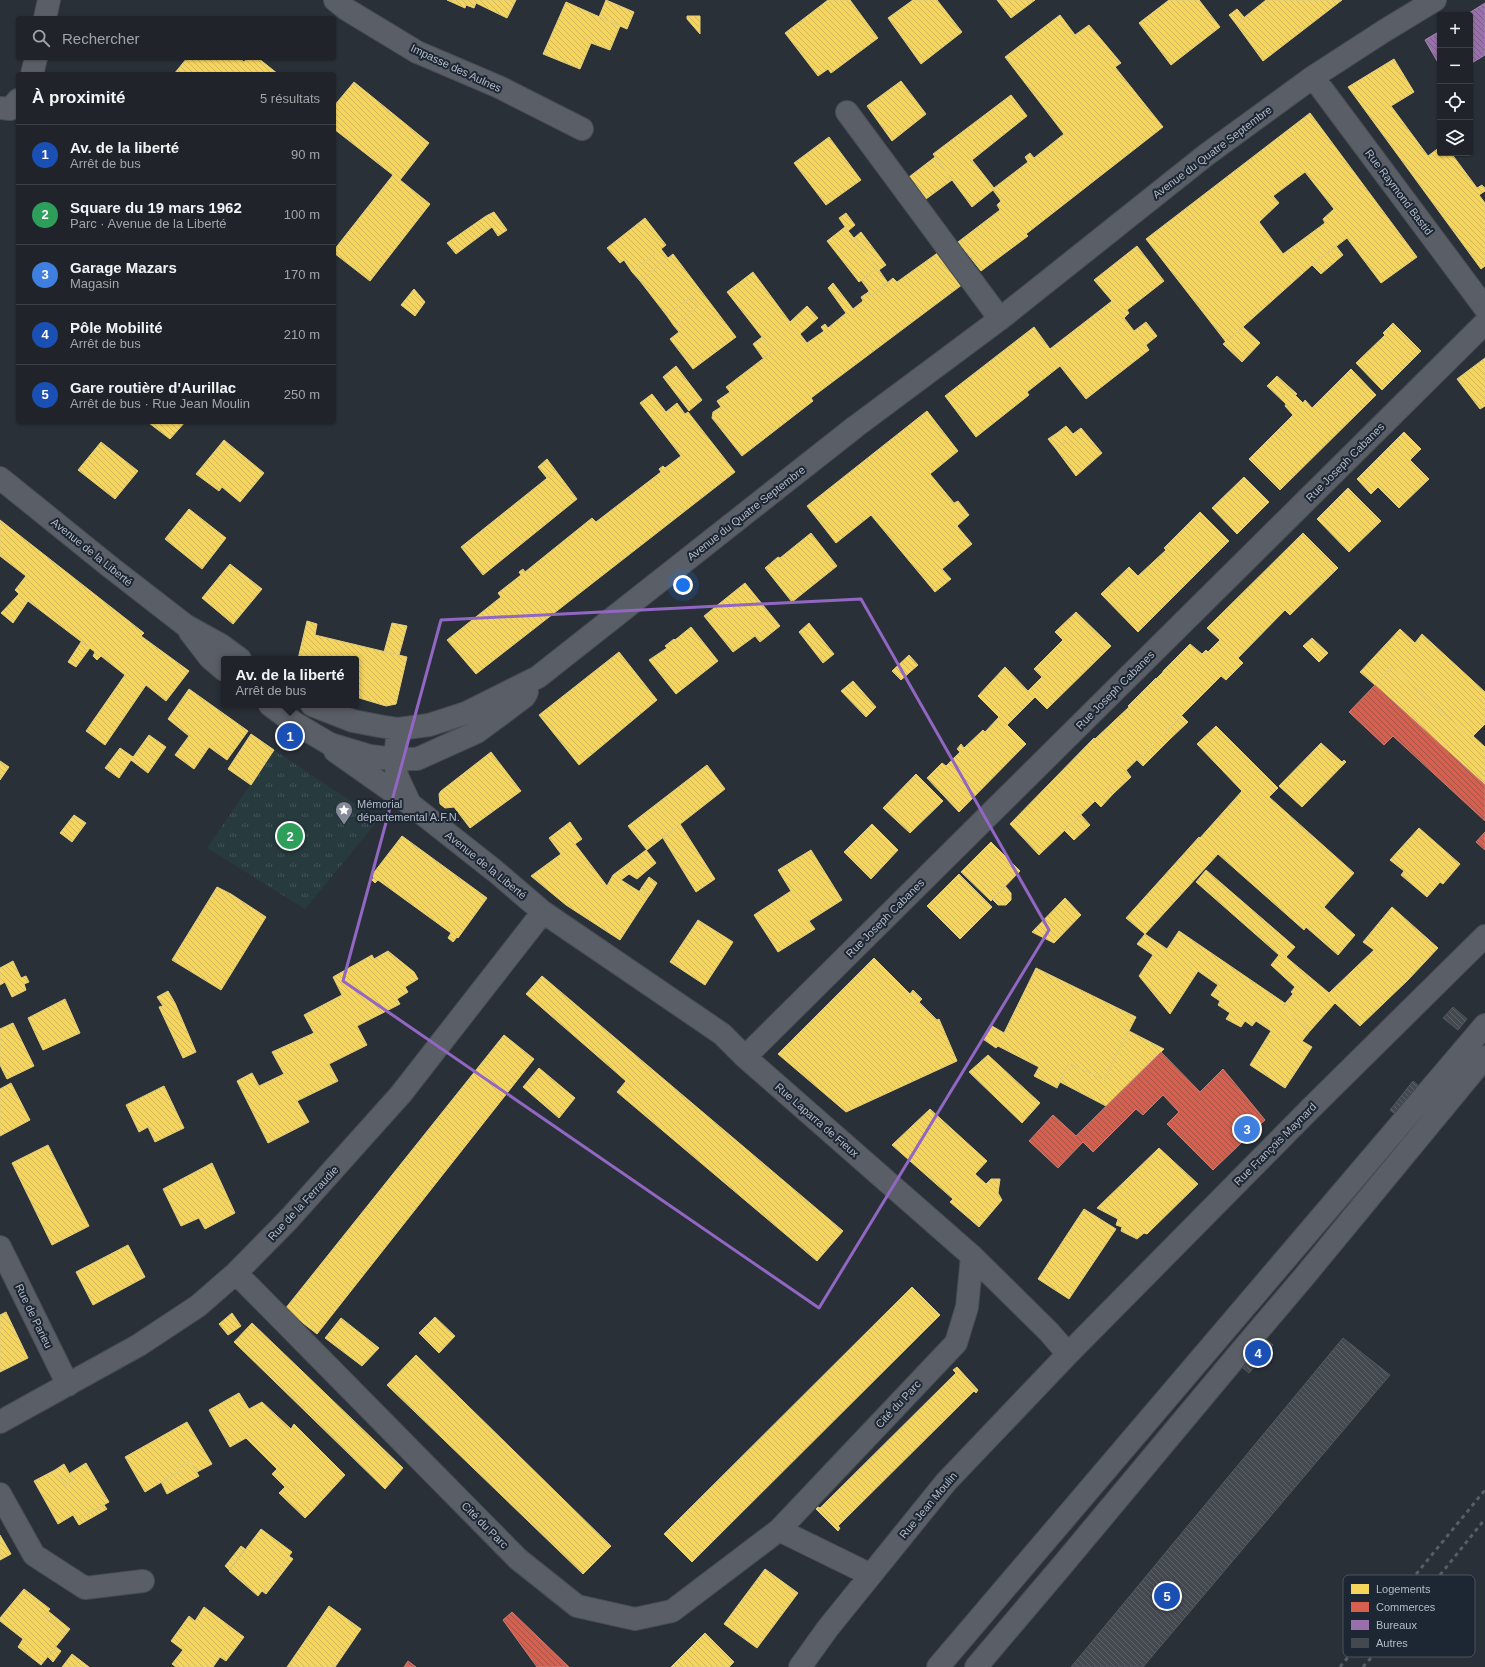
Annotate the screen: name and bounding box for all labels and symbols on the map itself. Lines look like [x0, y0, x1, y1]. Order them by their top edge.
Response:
street label: Impasse des Aulnes [409, 42, 504, 94]
street label: Avenue du Quatre Septembre [1150, 103, 1274, 201]
street label: Rue Raymond Bastid [1363, 147, 1435, 237]
street label: Rue Joseph Cabanes [1303, 420, 1387, 504]
street label: Avenue du Quatre Septembre [685, 463, 807, 563]
street label: Avenue de la Liberté [49, 516, 135, 588]
your location [673, 575, 693, 595]
street label: Rue Joseph Cabanes [1073, 648, 1157, 732]
pin: 1 [277, 721, 303, 751]
place label: Mémorial départemental A.F.N. [357, 798, 460, 823]
place icon: Mémorial départemental A.F.N. [334, 800, 354, 825]
pin: 2 [277, 821, 303, 851]
street label: Avenue de la Liberté [443, 829, 529, 901]
street label: Rue Joseph Cabanes [843, 876, 927, 960]
street label: Rue Laparra de Fieux [773, 1081, 861, 1160]
street label: Rue François Maynard [1231, 1100, 1319, 1188]
pin: 3 [1234, 1114, 1260, 1144]
street label: Rue de la Ferraudie [265, 1163, 341, 1243]
street label: Rue de Parieu [13, 1282, 55, 1350]
pin: 4 [1245, 1338, 1271, 1368]
street label: Cité du Parc [873, 1377, 923, 1430]
street label: Rue Jean Moulin [897, 1470, 959, 1540]
street label: Cité du Parc [459, 1499, 511, 1551]
legend [1343, 1575, 1475, 1657]
pin: 5 [1154, 1581, 1180, 1611]
text: Logements [1376, 1583, 1431, 1595]
text: Commerces [1376, 1601, 1436, 1613]
text: Bureaux [1376, 1619, 1417, 1631]
text: Autres [1376, 1637, 1408, 1649]

